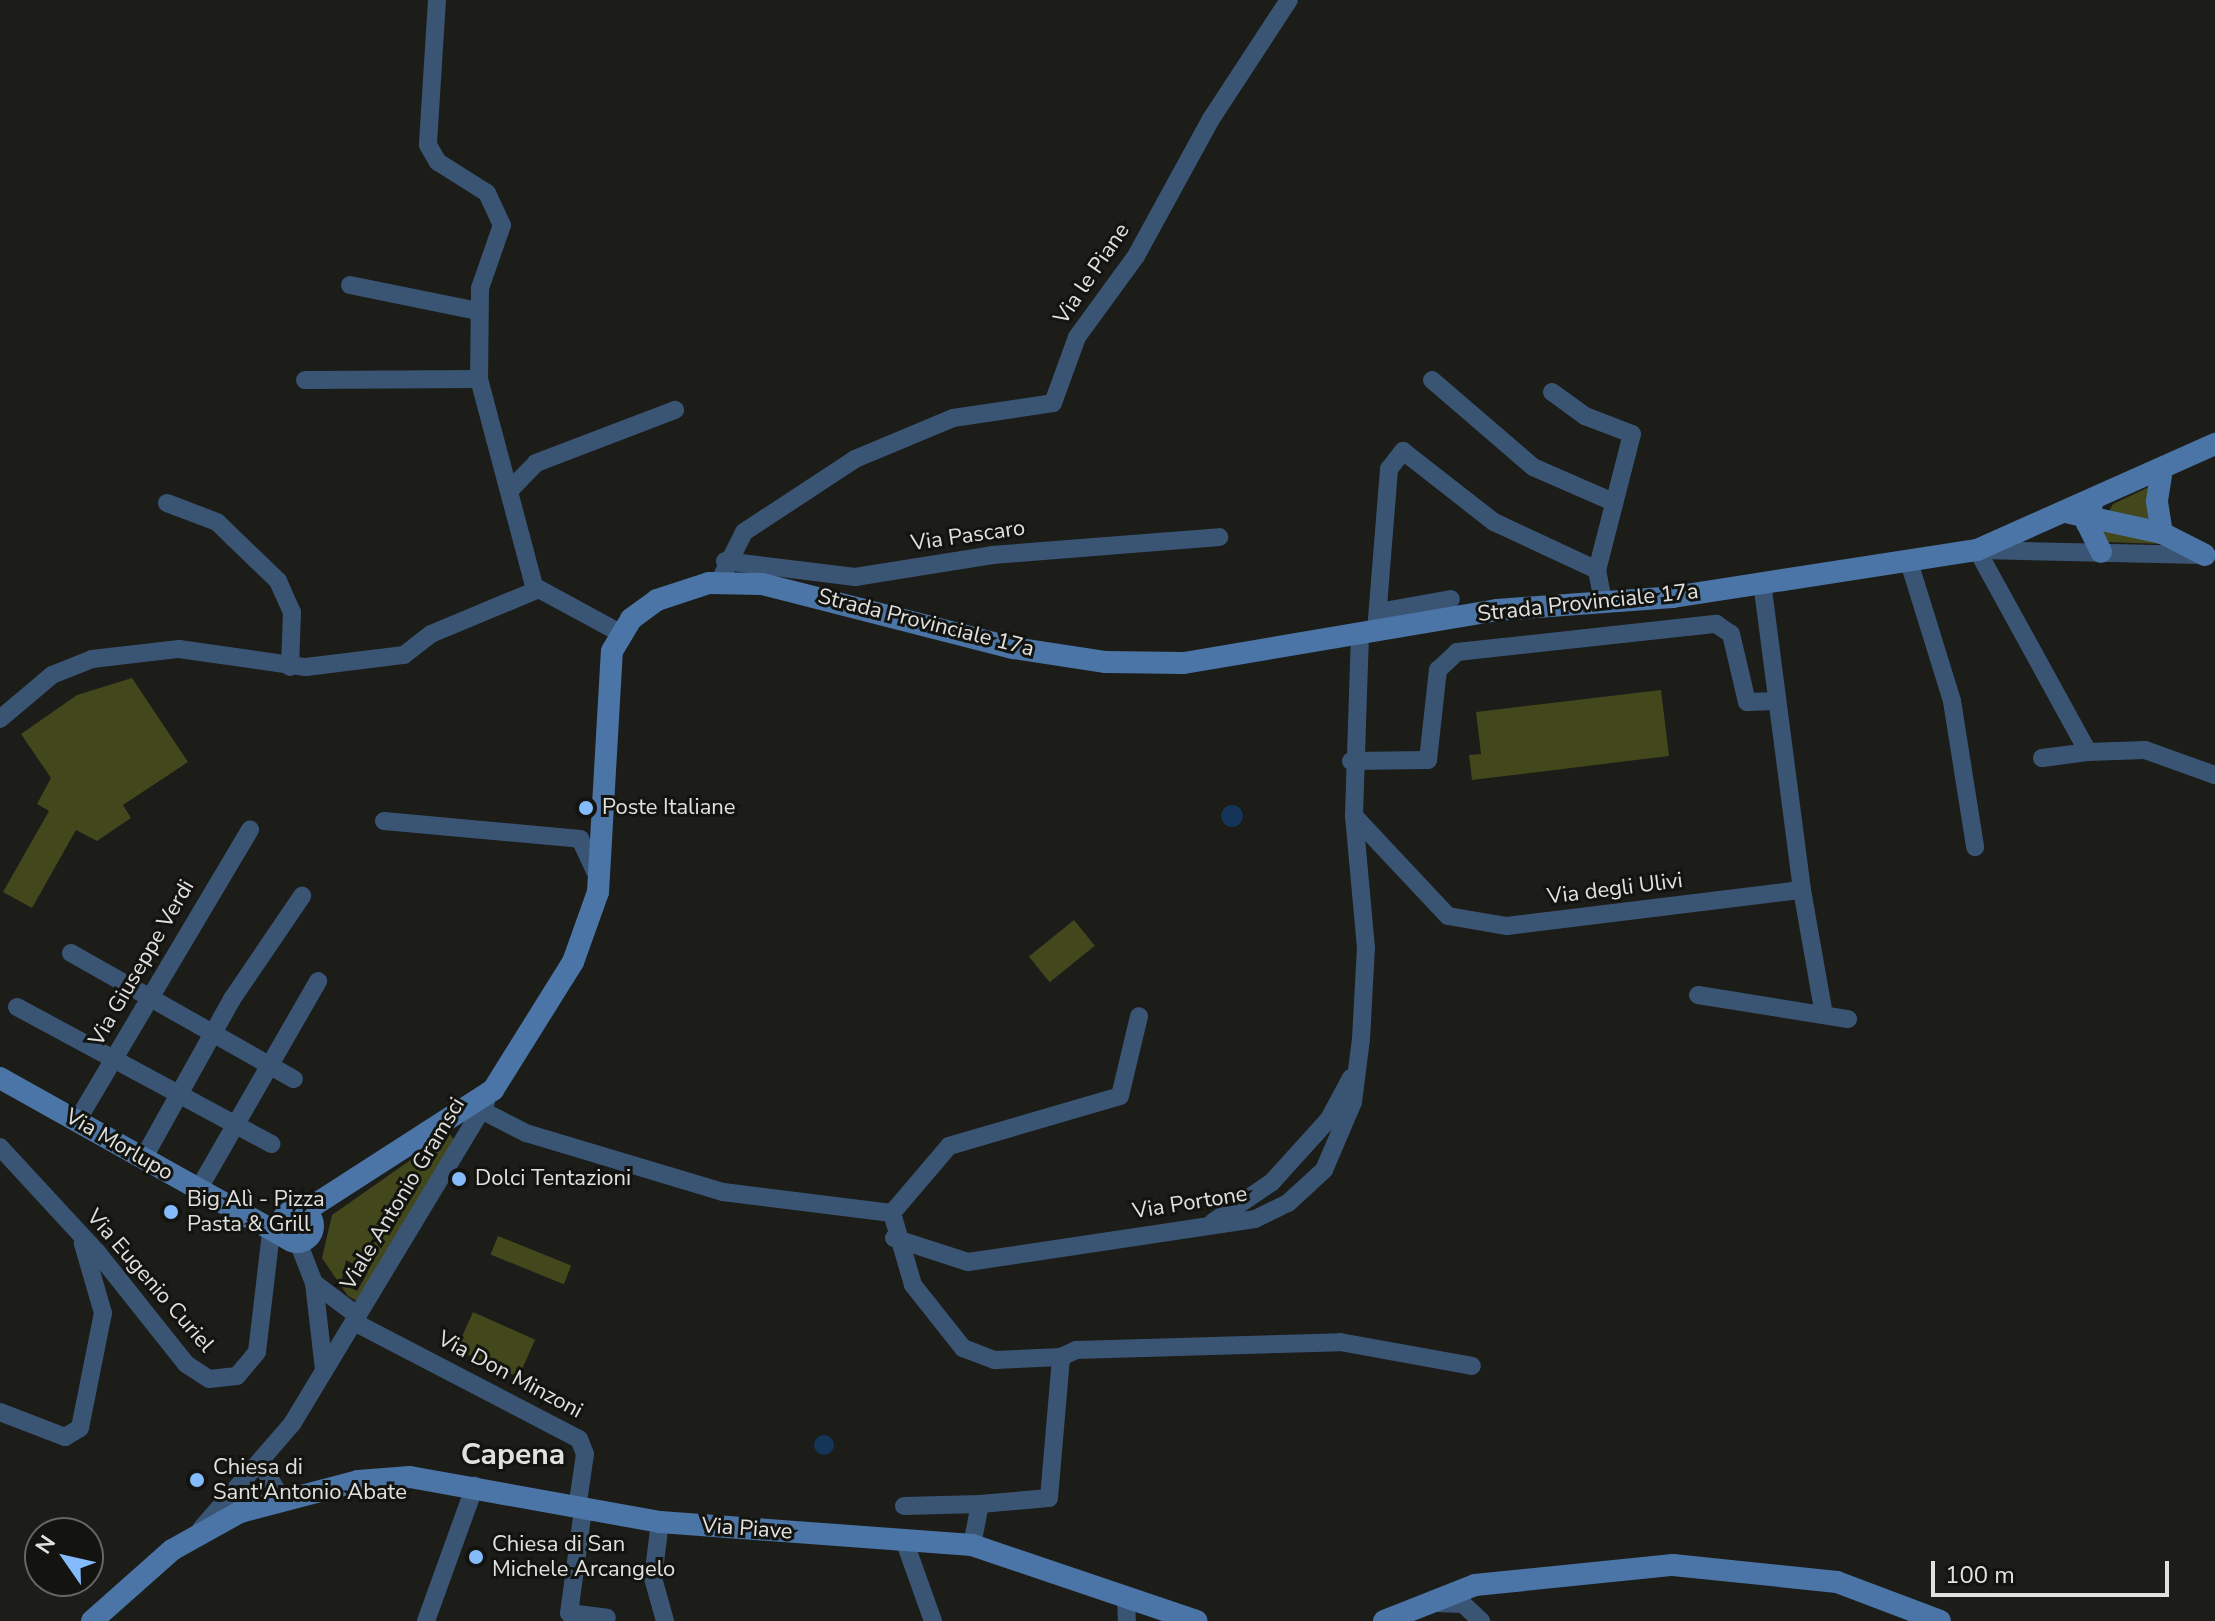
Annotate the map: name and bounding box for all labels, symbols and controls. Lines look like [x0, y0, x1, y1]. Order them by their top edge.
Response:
street label: Via le Piane [1049, 218, 1135, 330]
street label: Via Pascaro [909, 515, 1027, 557]
street label: Strada Provinciale 17a [1476, 578, 1700, 628]
street label: Strada Provinciale 17a [815, 583, 1037, 663]
place label: Poste Italiane [602, 795, 736, 821]
marker: Poste Italiane [577, 799, 595, 817]
street label: Via degli Ulivi [1546, 868, 1684, 910]
street label: Via Giuseppe Verdi [84, 875, 200, 1051]
street label: Viale Antonio Gramsci [335, 1093, 471, 1295]
street label: Via Morlupo [60, 1103, 178, 1187]
place label: Dolci Tentazioni [475, 1166, 631, 1192]
marker: Dolci Tentazioni [450, 1170, 468, 1188]
street label: Via Portone [1131, 1181, 1249, 1225]
place label: Big Alì - Pizza Pasta & Grill [187, 1186, 325, 1238]
marker: Big Alì - Pizza Pasta & Grill [162, 1203, 180, 1221]
street label: Via Eugenio Curiel [81, 1204, 219, 1358]
street label: Via Don Minzoni [433, 1326, 587, 1424]
district label: Capena [461, 1437, 565, 1473]
place label: Chiesa di Sant'Antonio Abate [213, 1454, 407, 1506]
marker: Chiesa di Sant'Antonio Abate [188, 1471, 206, 1489]
street label: Via Piave [701, 1513, 793, 1545]
north arrow [24, 1517, 104, 1597]
text: N [29, 1529, 63, 1560]
place label: Chiesa di San Michele Arcangelo [492, 1531, 675, 1582]
scale bar [1935, 1545, 2173, 1595]
marker: Chiesa di San Michele Arcangelo [467, 1548, 485, 1566]
text: 100 m [1945, 1559, 2015, 1591]

